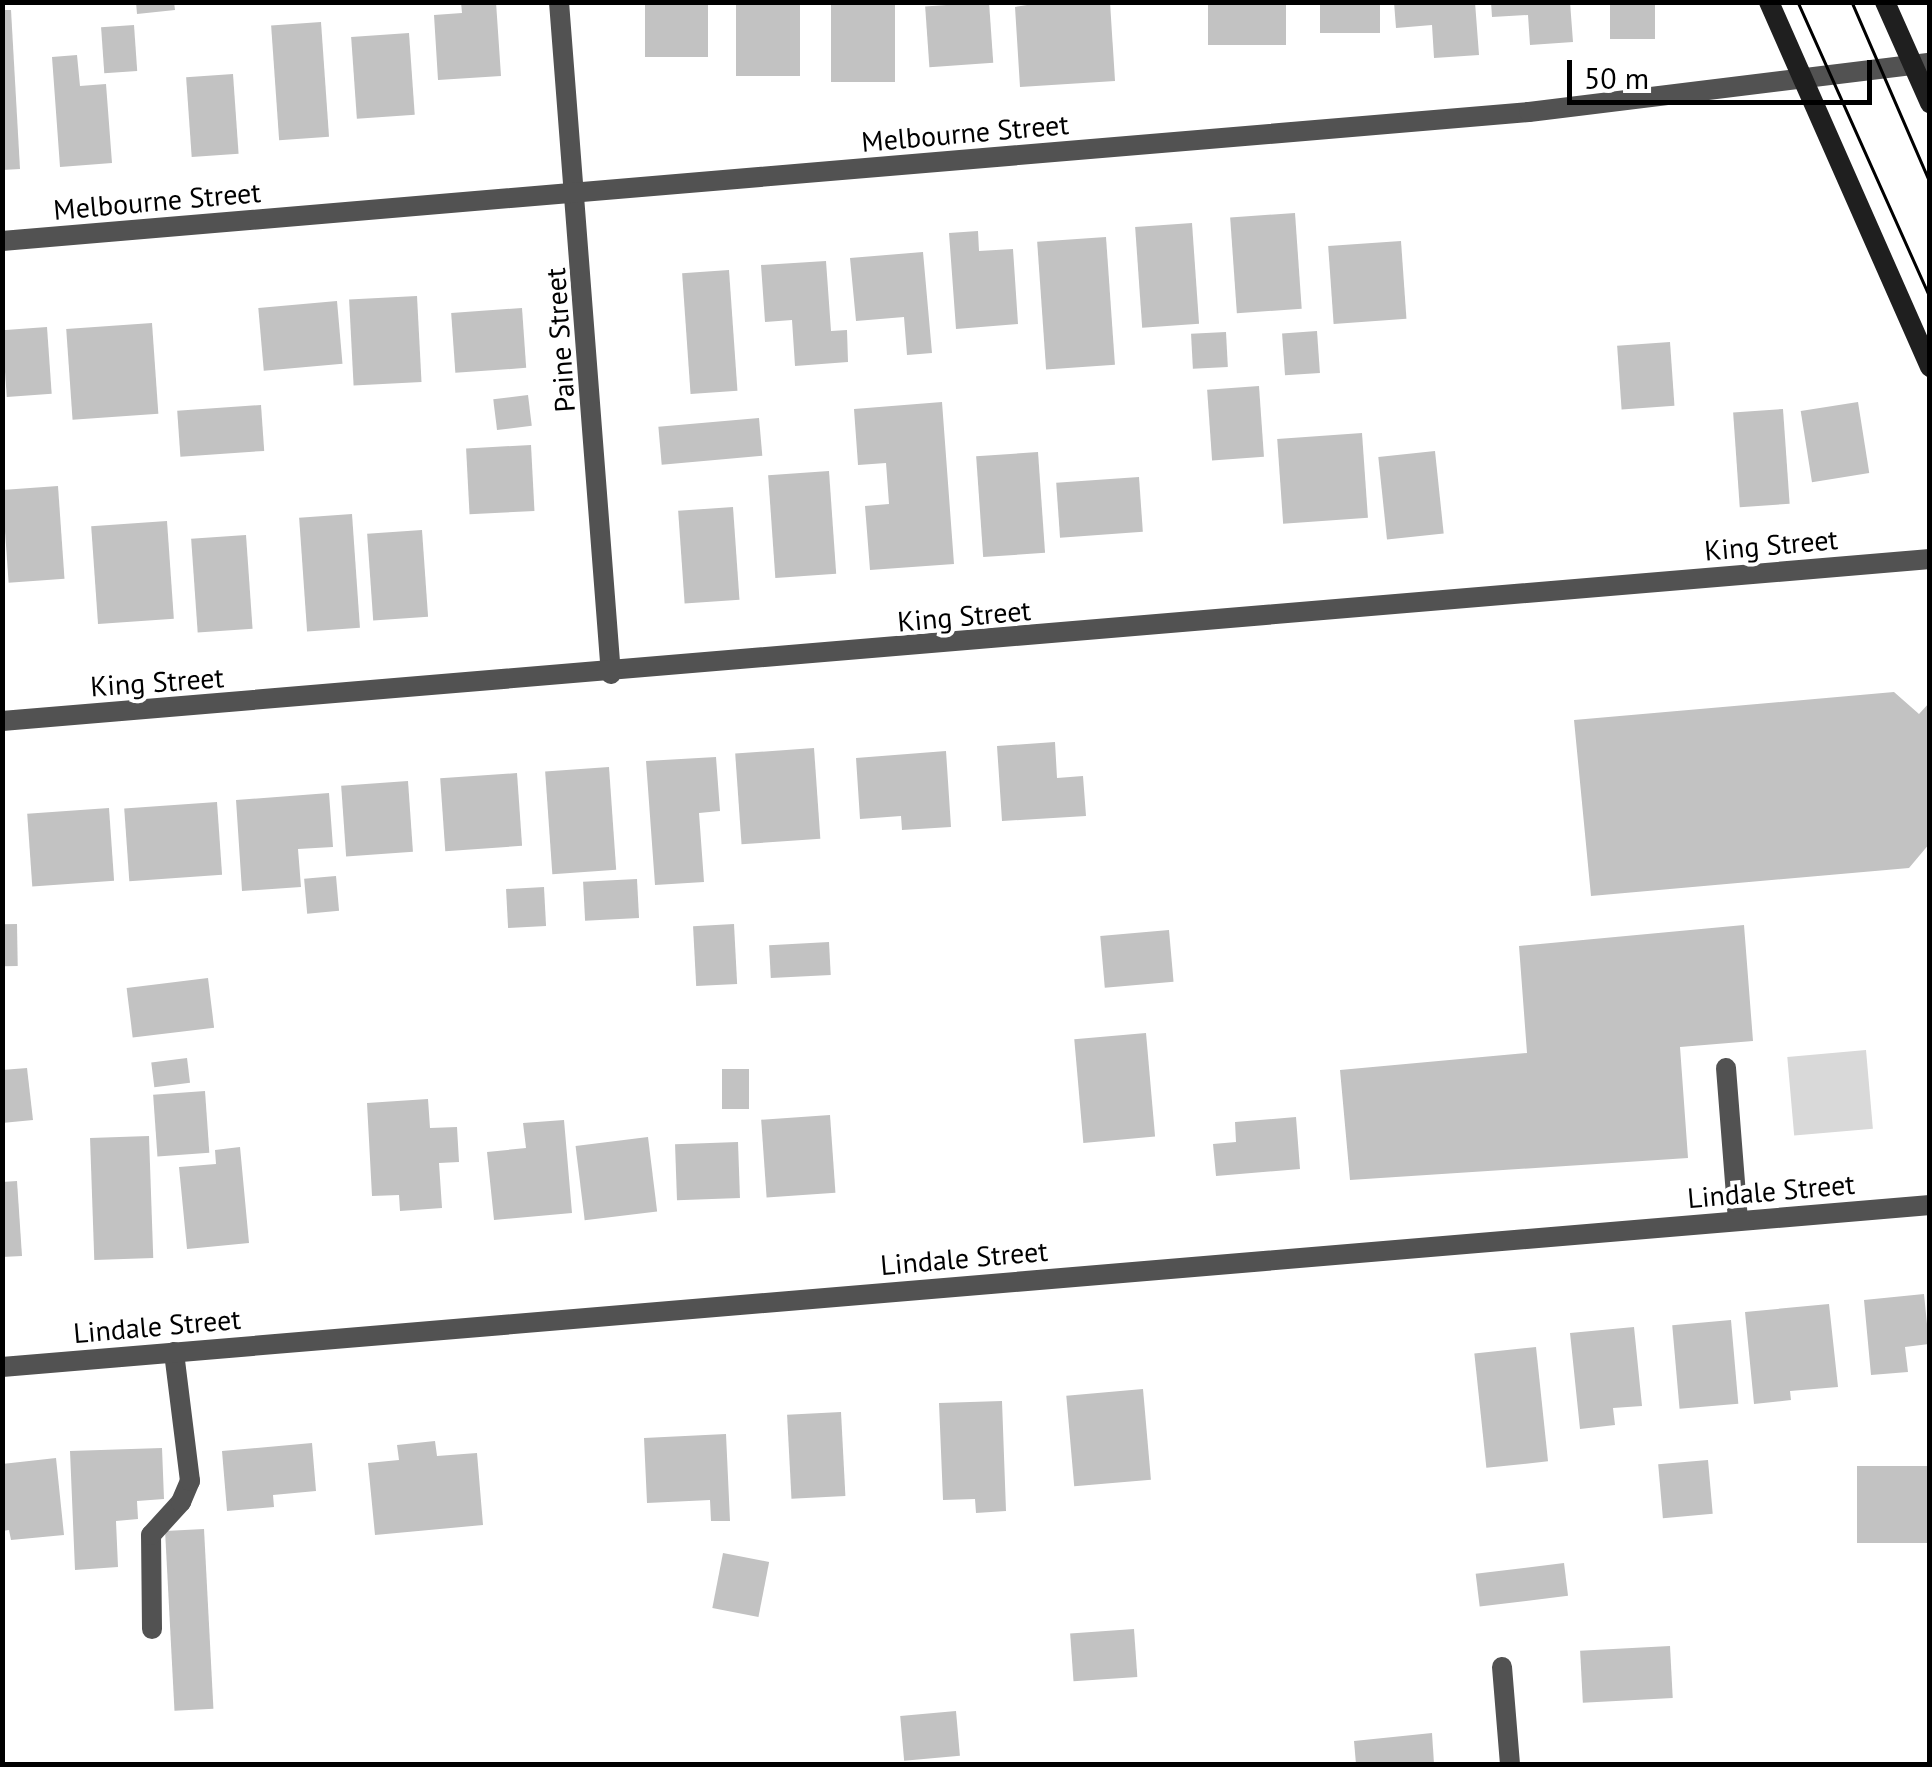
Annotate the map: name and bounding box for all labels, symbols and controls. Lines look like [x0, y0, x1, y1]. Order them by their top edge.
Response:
scale bar [1572, 40, 1877, 102]
text: 50 m [1584, 58, 1649, 97]
street label: Melbourne Street [860, 107, 1070, 159]
street label: Melbourne Street [52, 175, 262, 227]
street label: Paine Street [538, 267, 582, 413]
street label: King Street [1703, 522, 1839, 568]
street label: King Street [896, 593, 1032, 639]
street label: King Street [89, 661, 225, 703]
street label: Lindale Street [1686, 1167, 1856, 1215]
street label: Lindale Street [879, 1234, 1049, 1282]
street label: Lindale Street [72, 1302, 242, 1350]

